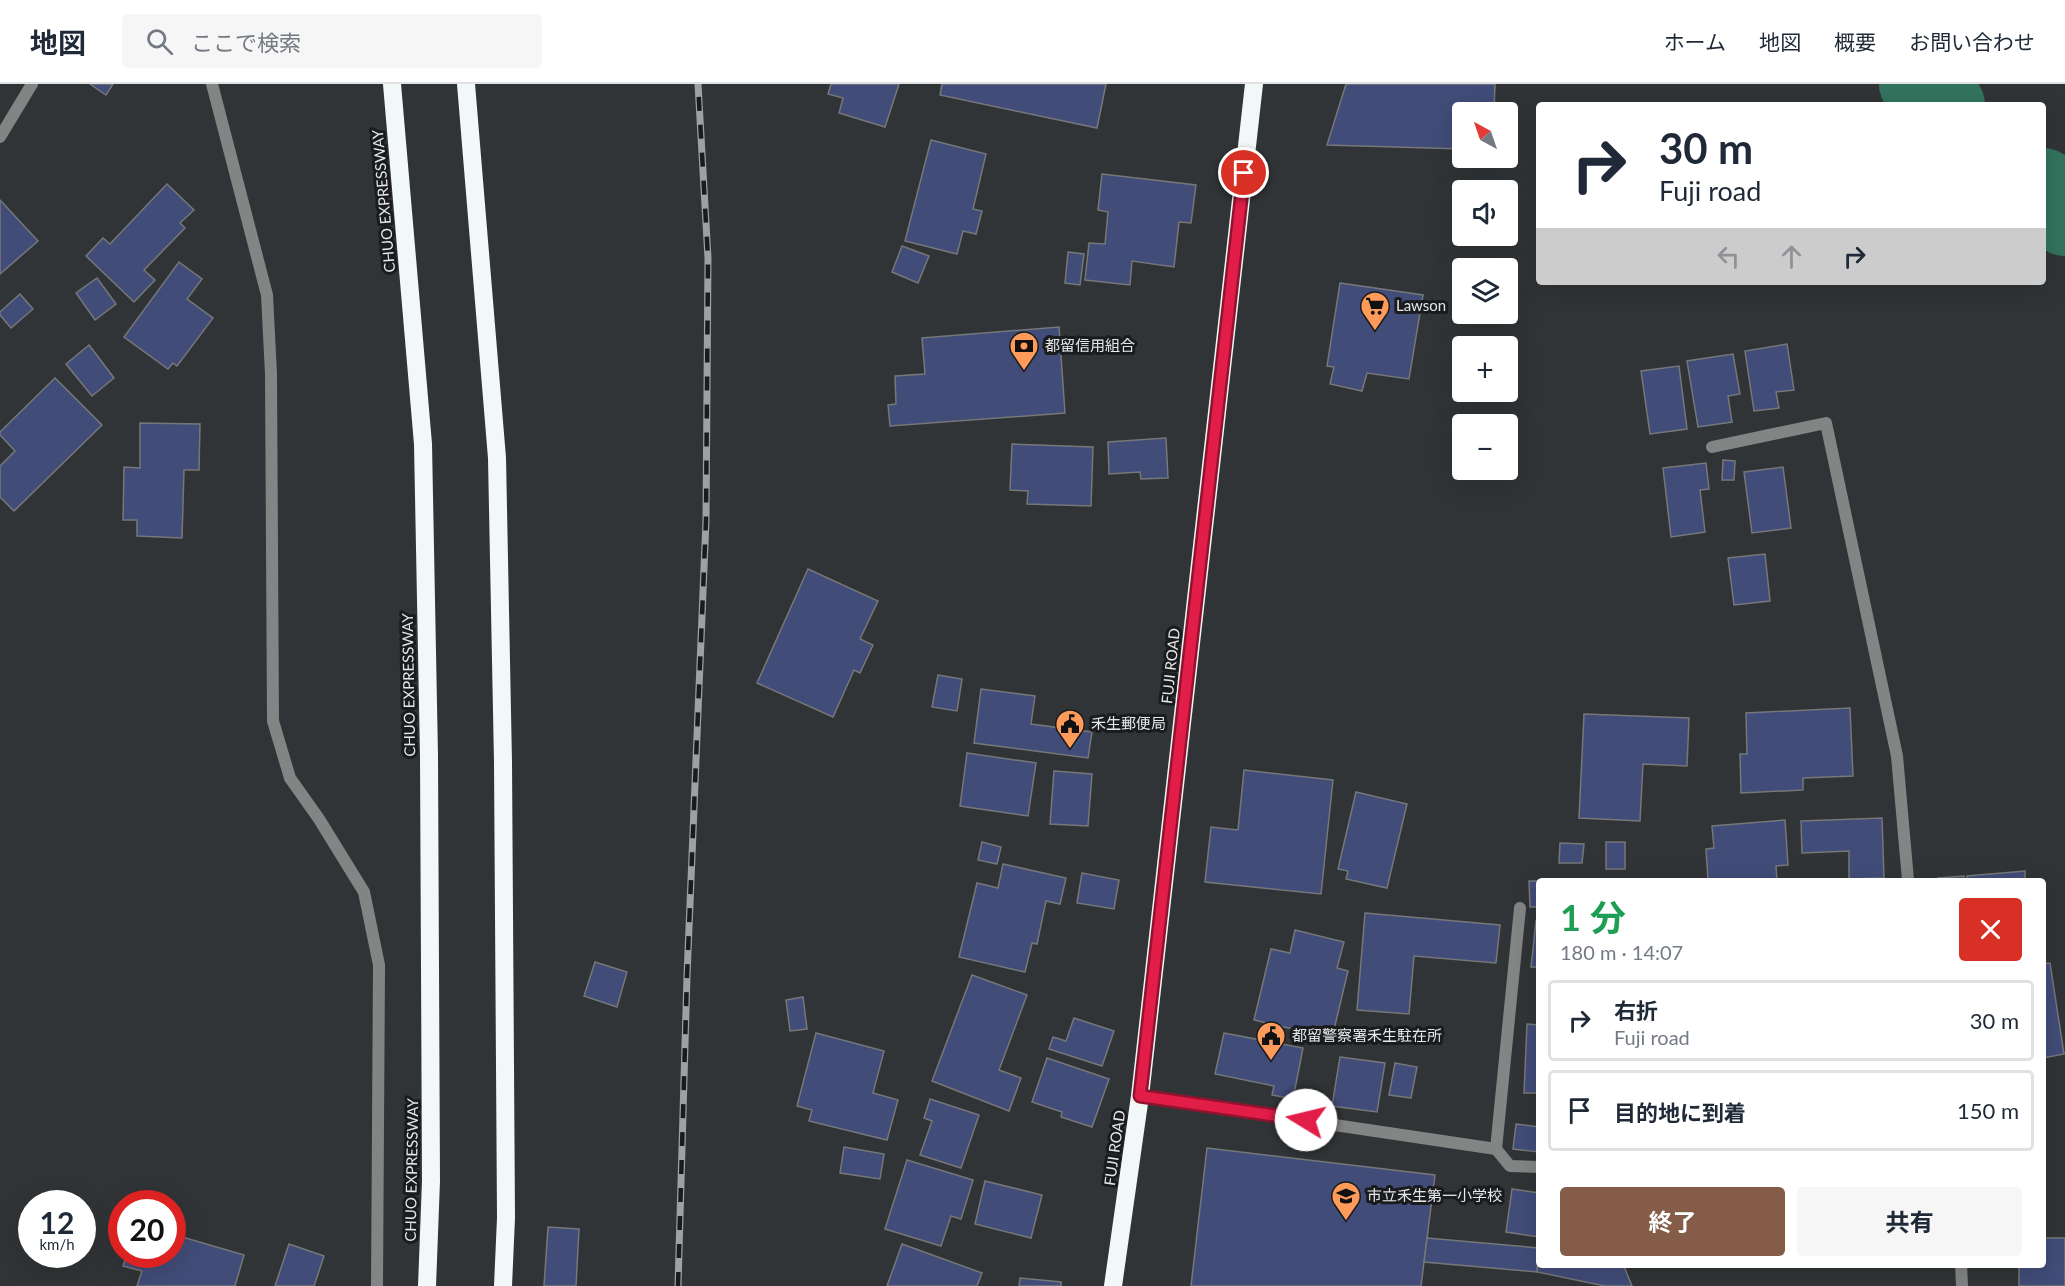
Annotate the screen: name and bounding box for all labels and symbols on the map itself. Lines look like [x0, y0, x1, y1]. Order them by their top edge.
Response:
north arrow [1452, 102, 1518, 168]
street label: CHUO EXPRESSWAY [368, 128, 398, 273]
pin [1218, 147, 1269, 198]
supermarket icon: Lawson [1359, 290, 1391, 332]
place label: Lawson [1396, 296, 1446, 314]
bank icon: 都留信用組合 [1008, 330, 1040, 372]
place label: 都留信用組合 [1045, 336, 1135, 354]
street label: CHUO EXPRESSWAY [398, 613, 418, 757]
street label: FUJI ROAD [1157, 627, 1183, 705]
public building icon: 禾生郵便局 [1054, 708, 1086, 750]
place label: 禾生郵便局 [1091, 714, 1166, 732]
public building icon: 都留警察署禾生駐在所 [1255, 1020, 1287, 1062]
place label: 都留警察署禾生駐在所 [1292, 1026, 1442, 1044]
position arrow [1274, 1088, 1338, 1152]
street label: CHUO EXPRESSWAY [401, 1098, 421, 1242]
street label: FUJI ROAD [1100, 1109, 1128, 1187]
school or university icon: 市立禾生第一小学校 [1330, 1180, 1362, 1222]
place label: 市立禾生第一小学校 [1367, 1186, 1502, 1204]
speed limit sign: 20 [108, 1190, 186, 1268]

